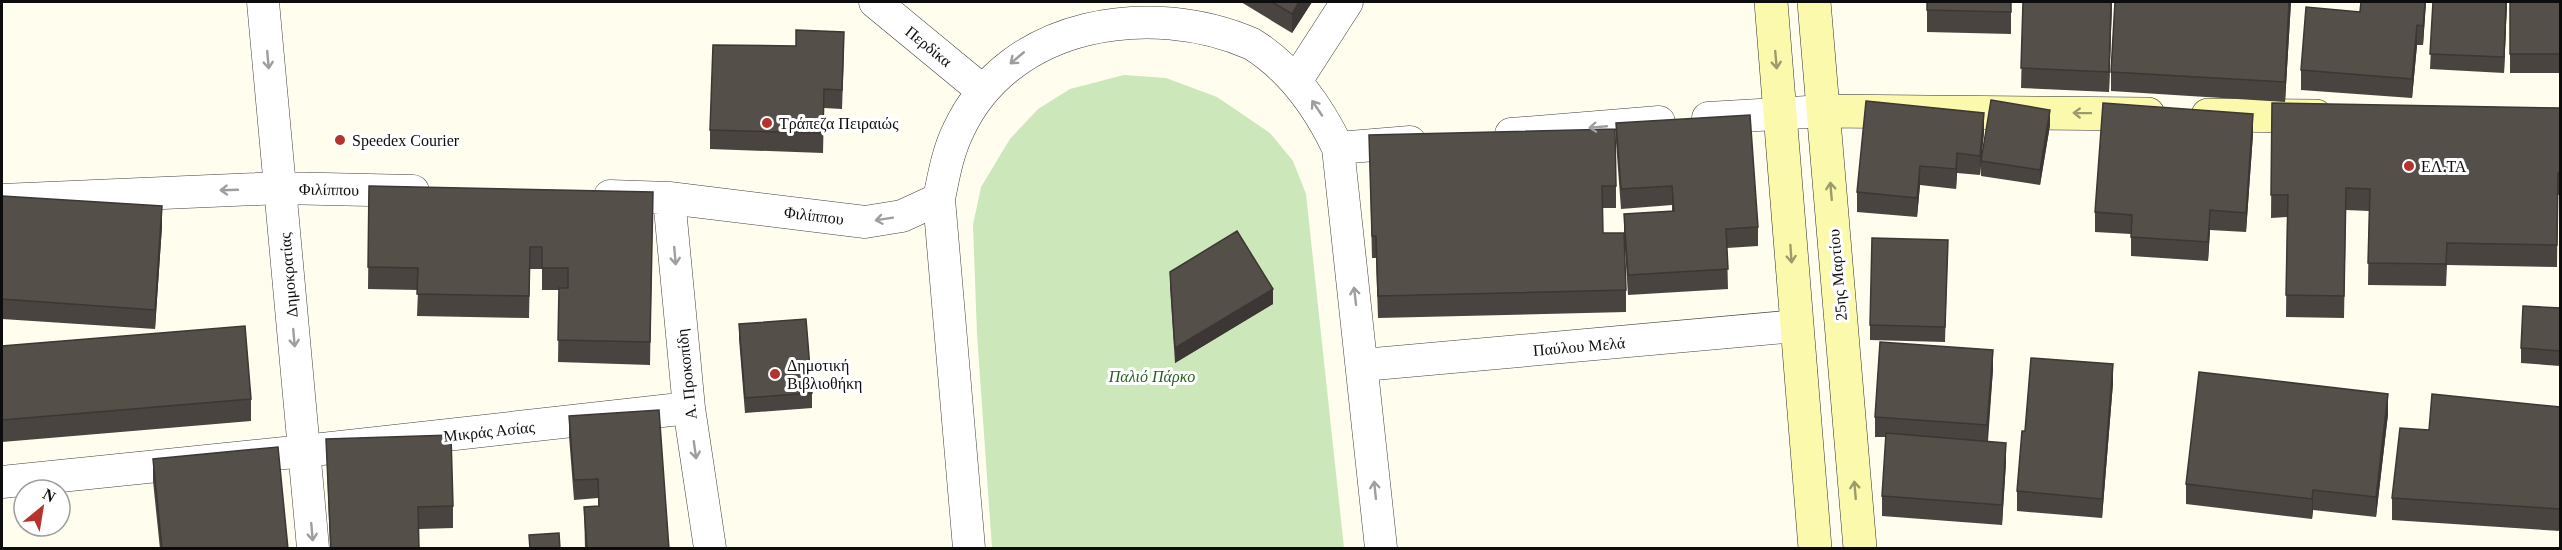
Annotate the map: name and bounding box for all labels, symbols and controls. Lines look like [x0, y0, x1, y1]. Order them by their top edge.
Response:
street label: Περδίκα [902, 23, 956, 71]
one-way arrow [263, 49, 274, 69]
one-way arrow [1771, 49, 1782, 69]
one-way arrow [1009, 52, 1025, 65]
one-way arrow [1311, 100, 1323, 116]
one-way arrow [2073, 107, 2093, 119]
place label: Τράπεζα Πειραιώς [779, 115, 899, 133]
marker: Τράπεζα Πειραιώς [760, 116, 774, 130]
one-way arrow [1589, 122, 1609, 133]
place label: Speedex Courier [352, 132, 460, 150]
marker: Speedex Courier [333, 133, 347, 147]
place label: ΕΛ.ΤΑ [2421, 158, 2467, 175]
marker: ΕΛ.ΤΑ [2402, 159, 2416, 173]
street label: Φιλίππου [299, 180, 359, 199]
one-way arrow [1825, 182, 1836, 202]
one-way arrow [220, 184, 240, 196]
street label: Φιλίππου [783, 203, 845, 228]
one-way arrow [875, 213, 895, 224]
street label: 25ης Μαρτίου [1825, 228, 1851, 321]
street label: Δημοκρατίας [276, 231, 302, 318]
one-way arrow [1786, 244, 1797, 264]
one-way arrow [670, 246, 681, 266]
one-way arrow [1349, 287, 1360, 307]
one-way arrow [289, 327, 300, 347]
street label: Α. Προκοπίδη [673, 328, 701, 420]
street label: Παύλου Μελά [1532, 334, 1627, 359]
place label: Δημοτική Βιβλιοθήκη [787, 357, 862, 393]
marker: Δημοτική Βιβλιοθήκη [768, 367, 782, 381]
park label: Παλιό Πάρκο [1108, 368, 1195, 386]
street label: Μικράς Ασίας [443, 418, 536, 446]
one-way arrow [690, 440, 701, 459]
north arrow [12, 478, 72, 538]
one-way arrow [1369, 481, 1380, 501]
one-way arrow [1849, 481, 1860, 501]
text: N [40, 485, 59, 506]
one-way arrow [307, 521, 318, 541]

